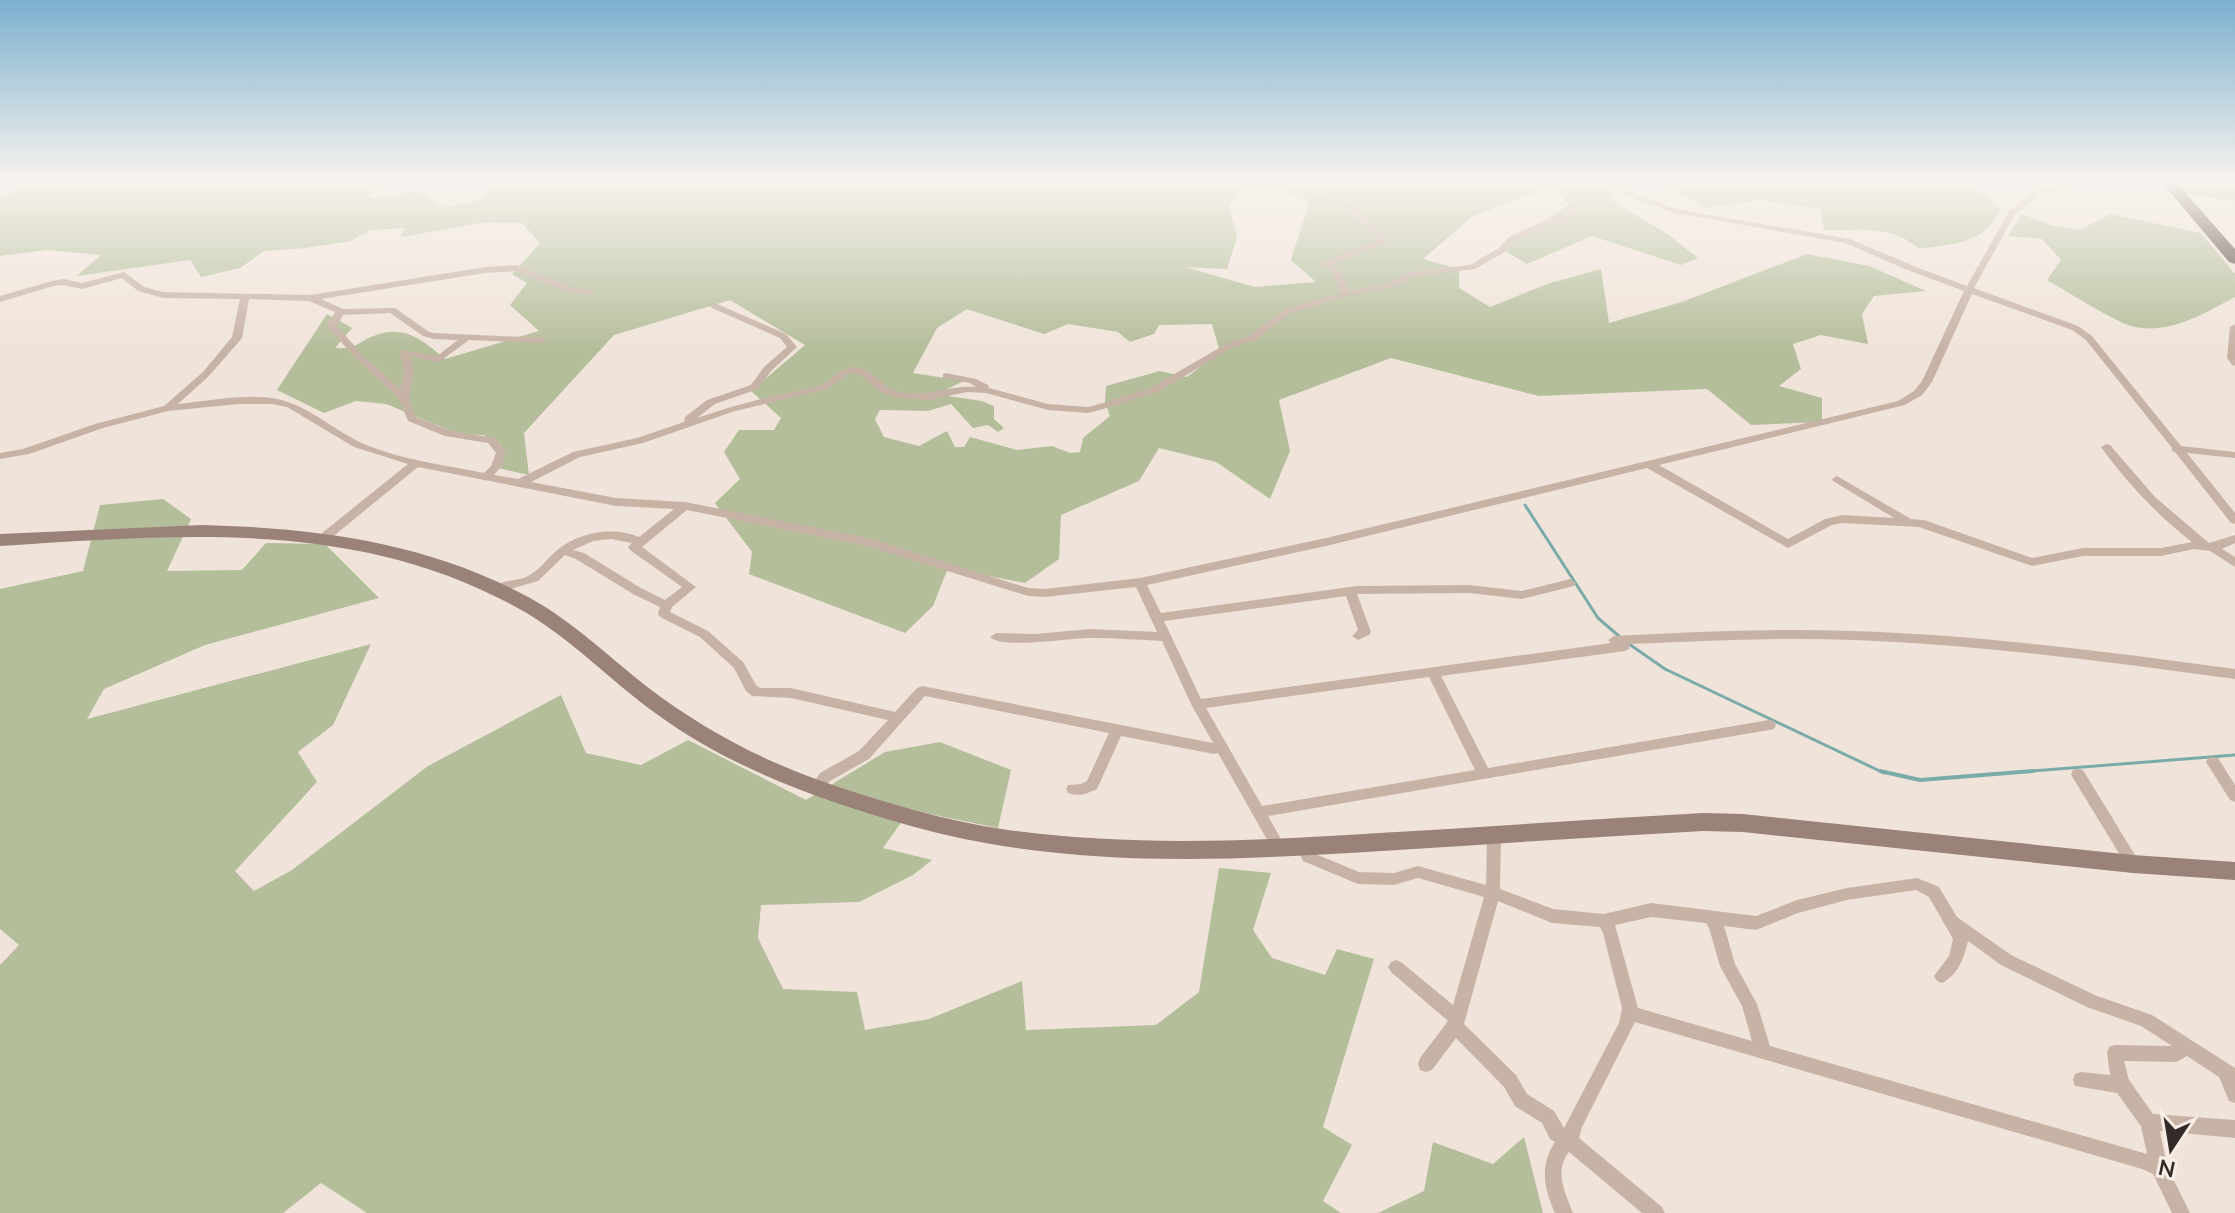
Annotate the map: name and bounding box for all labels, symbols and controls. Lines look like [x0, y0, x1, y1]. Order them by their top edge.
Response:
north arrow [2131, 1109, 2211, 1189]
text: N [2156, 1151, 2178, 1184]

